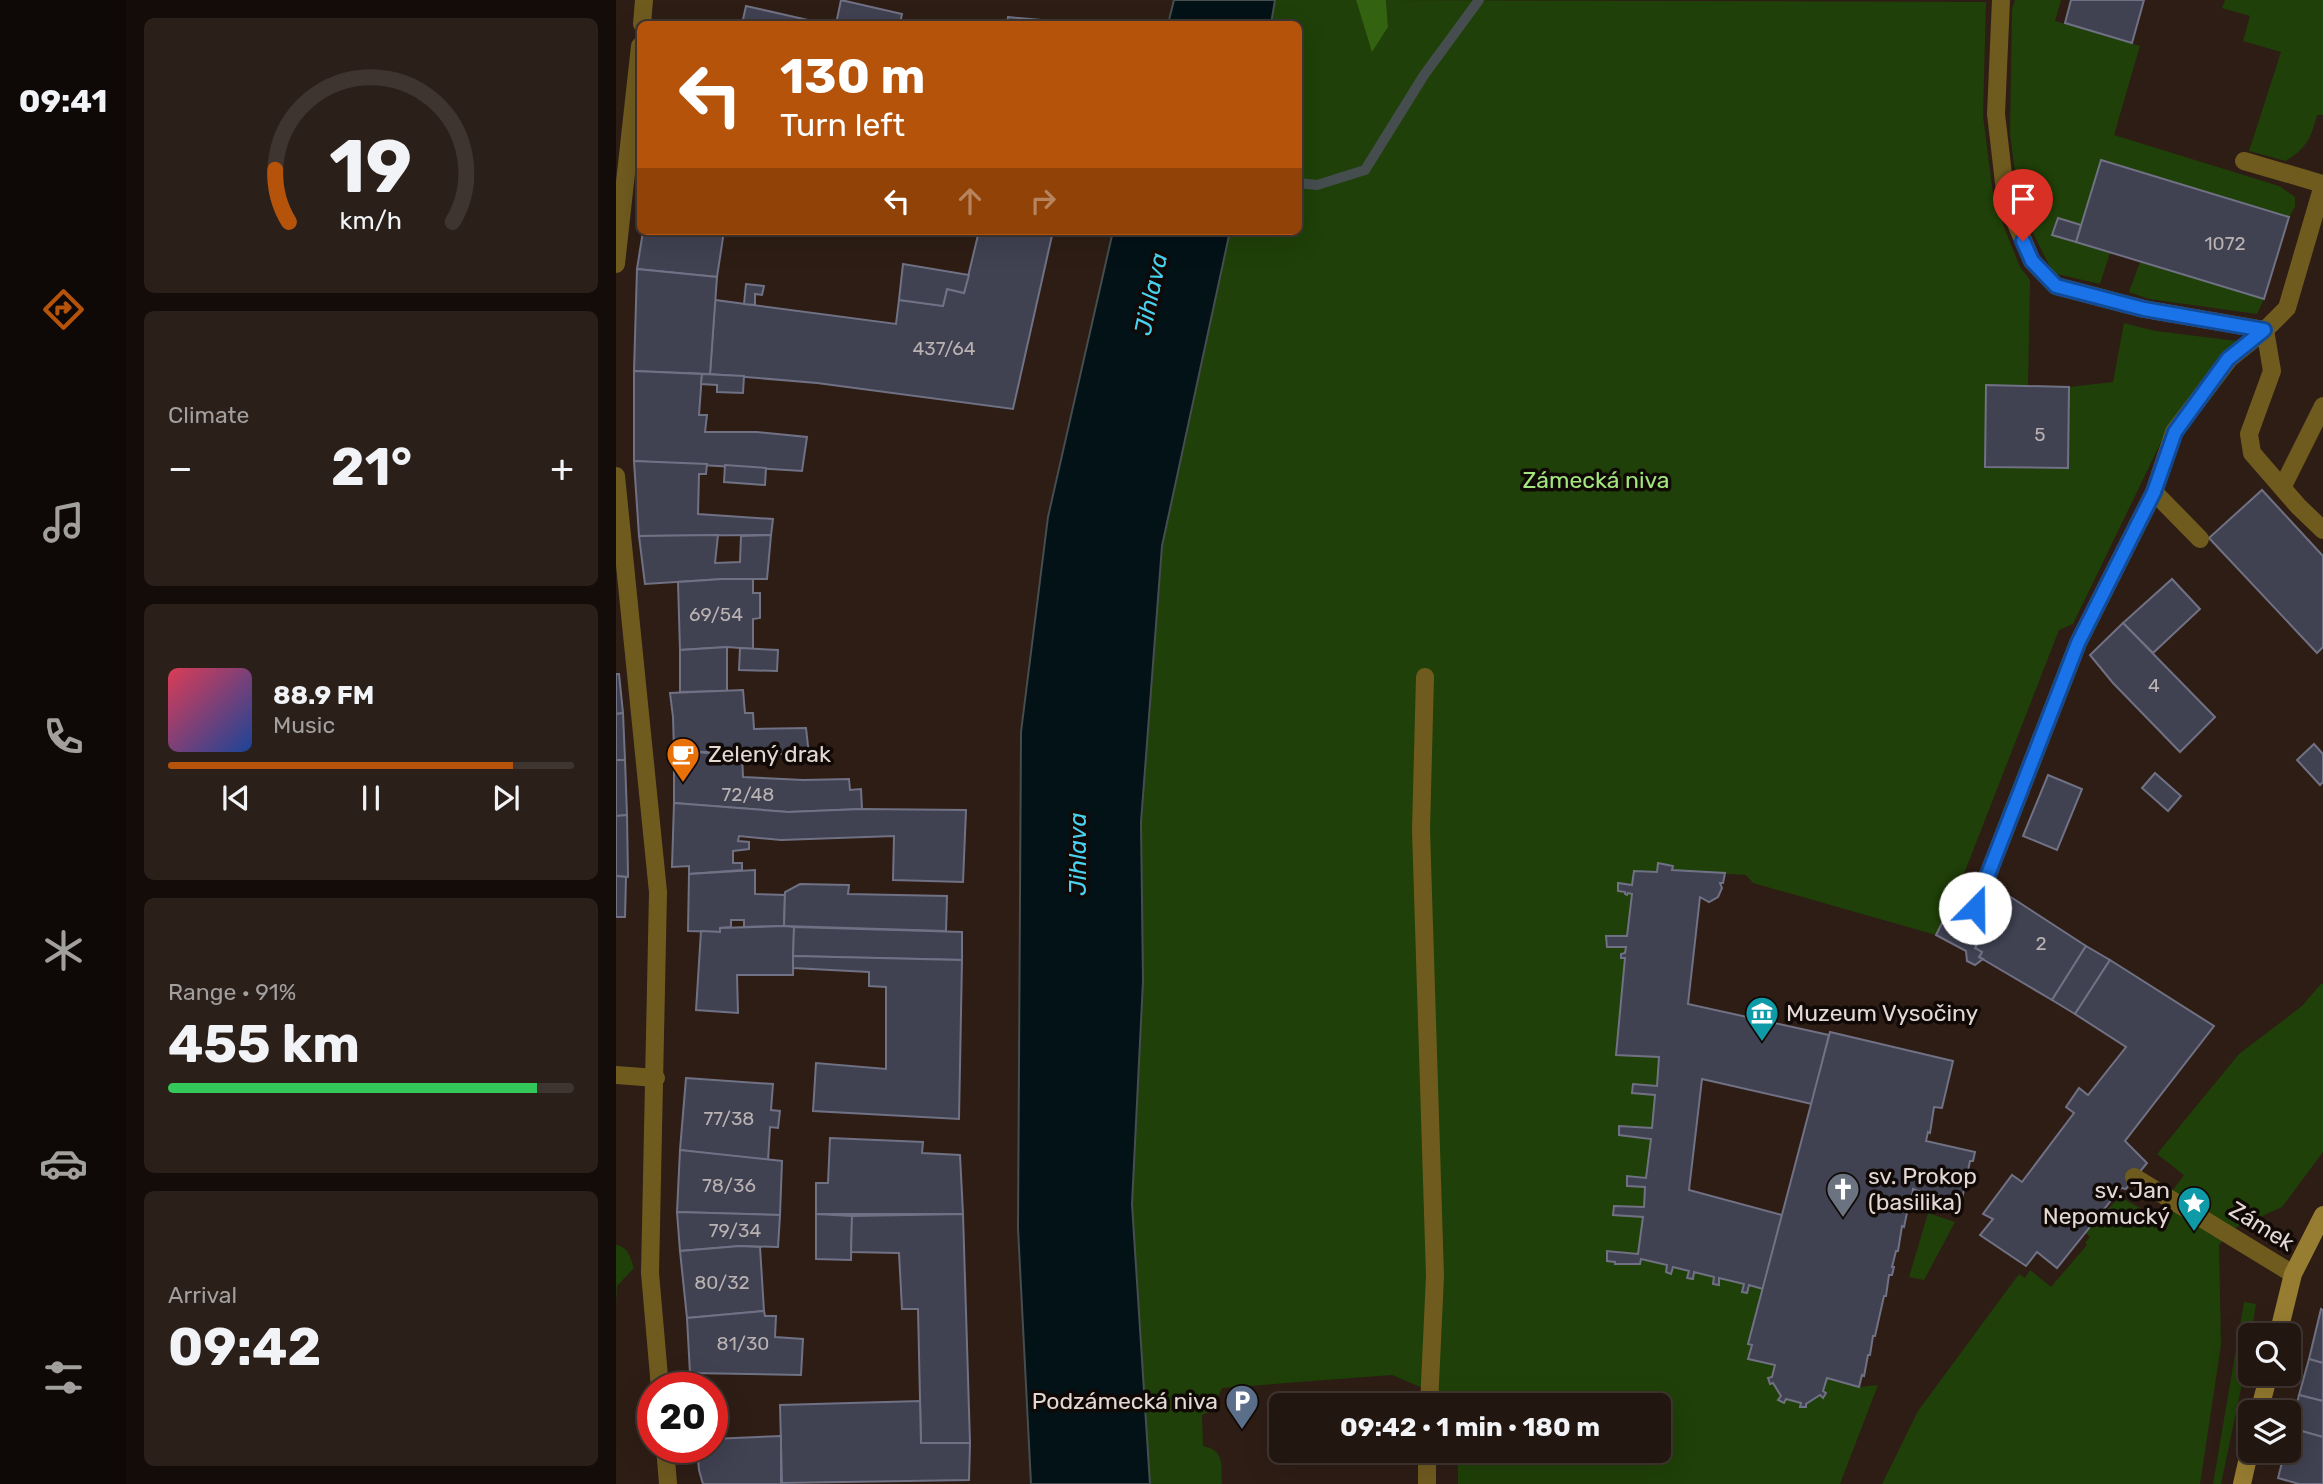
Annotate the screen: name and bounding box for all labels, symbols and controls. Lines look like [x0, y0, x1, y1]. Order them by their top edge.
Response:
text: 130 m [780, 47, 925, 105]
icon: left [665, 49, 756, 140]
text: 09:41 [19, 82, 107, 120]
text: Turn left [780, 106, 905, 144]
text: 19 [330, 124, 412, 210]
pin [1993, 169, 2053, 241]
icon: arrive [2004, 180, 2042, 218]
icon: left [878, 182, 916, 220]
icon: ahead [951, 182, 989, 220]
icon: right [1024, 182, 1062, 220]
text: km/h [340, 205, 402, 234]
house number: 1072 [2204, 232, 2246, 255]
water label: Jihlava [1129, 251, 1173, 337]
icon: directions [39, 285, 88, 334]
house number: 437/64 [912, 337, 976, 360]
text: Climate [168, 401, 249, 429]
house number: 5 [2034, 423, 2046, 446]
text: 21° [331, 436, 412, 498]
text: − [168, 445, 193, 491]
text: + [550, 445, 574, 491]
park label: Zámecká niva [1523, 466, 1669, 494]
icon: music [39, 498, 88, 547]
house number: 69/54 [689, 603, 743, 626]
house number: 4 [2148, 674, 2160, 697]
text: 88.9 FM [273, 680, 374, 711]
text: Music [273, 711, 335, 739]
icon: phone [39, 712, 88, 761]
cafe icon: Zelený drak [664, 735, 702, 784]
place label: Zelený drak [708, 740, 831, 768]
icon: previous [217, 779, 255, 817]
icon: pause [352, 779, 390, 817]
icon: next [487, 779, 525, 817]
house number: 72/48 [722, 783, 774, 806]
water label: Jihlava [1064, 813, 1092, 895]
position arrow [1938, 871, 2012, 945]
icon: climate [39, 926, 88, 975]
house number: 2 [2035, 932, 2047, 955]
text: Range · 91% [168, 978, 296, 1006]
museum icon: Muzeum Vysočiny [1743, 994, 1781, 1043]
place label: Muzeum Vysočiny [1786, 999, 1979, 1027]
text: 455 km [168, 1013, 360, 1075]
house number: 77/38 [704, 1107, 754, 1130]
icon: car [39, 1139, 88, 1188]
place label: sv. Prokop (basilika) [1868, 1162, 1977, 1216]
church icon: sv. Prokop (basilika) [1824, 1170, 1862, 1219]
house number: 78/36 [702, 1174, 756, 1197]
place label: sv. Jan Nepomucký [2043, 1176, 2170, 1230]
place icon: sv. Jan Nepomucký [2175, 1184, 2213, 1233]
street label: Zámek [2224, 1195, 2300, 1257]
house number: 79/34 [709, 1219, 761, 1242]
house number: 80/32 [694, 1271, 750, 1294]
text: Arrival [168, 1281, 237, 1309]
text: 09:42 [168, 1316, 321, 1378]
map controls [2238, 1323, 2301, 1463]
button: search [2238, 1323, 2301, 1386]
house number: 81/30 [717, 1332, 769, 1355]
icon: filters [39, 1353, 88, 1402]
speed limit sign: 20 [637, 1372, 728, 1463]
parking icon: Podzámecká niva [1223, 1382, 1261, 1431]
place label: Podzámecká niva [1032, 1387, 1218, 1415]
button: layers [2238, 1400, 2301, 1463]
text: 09:42 · 1 min · 180 m [1340, 1412, 1600, 1443]

